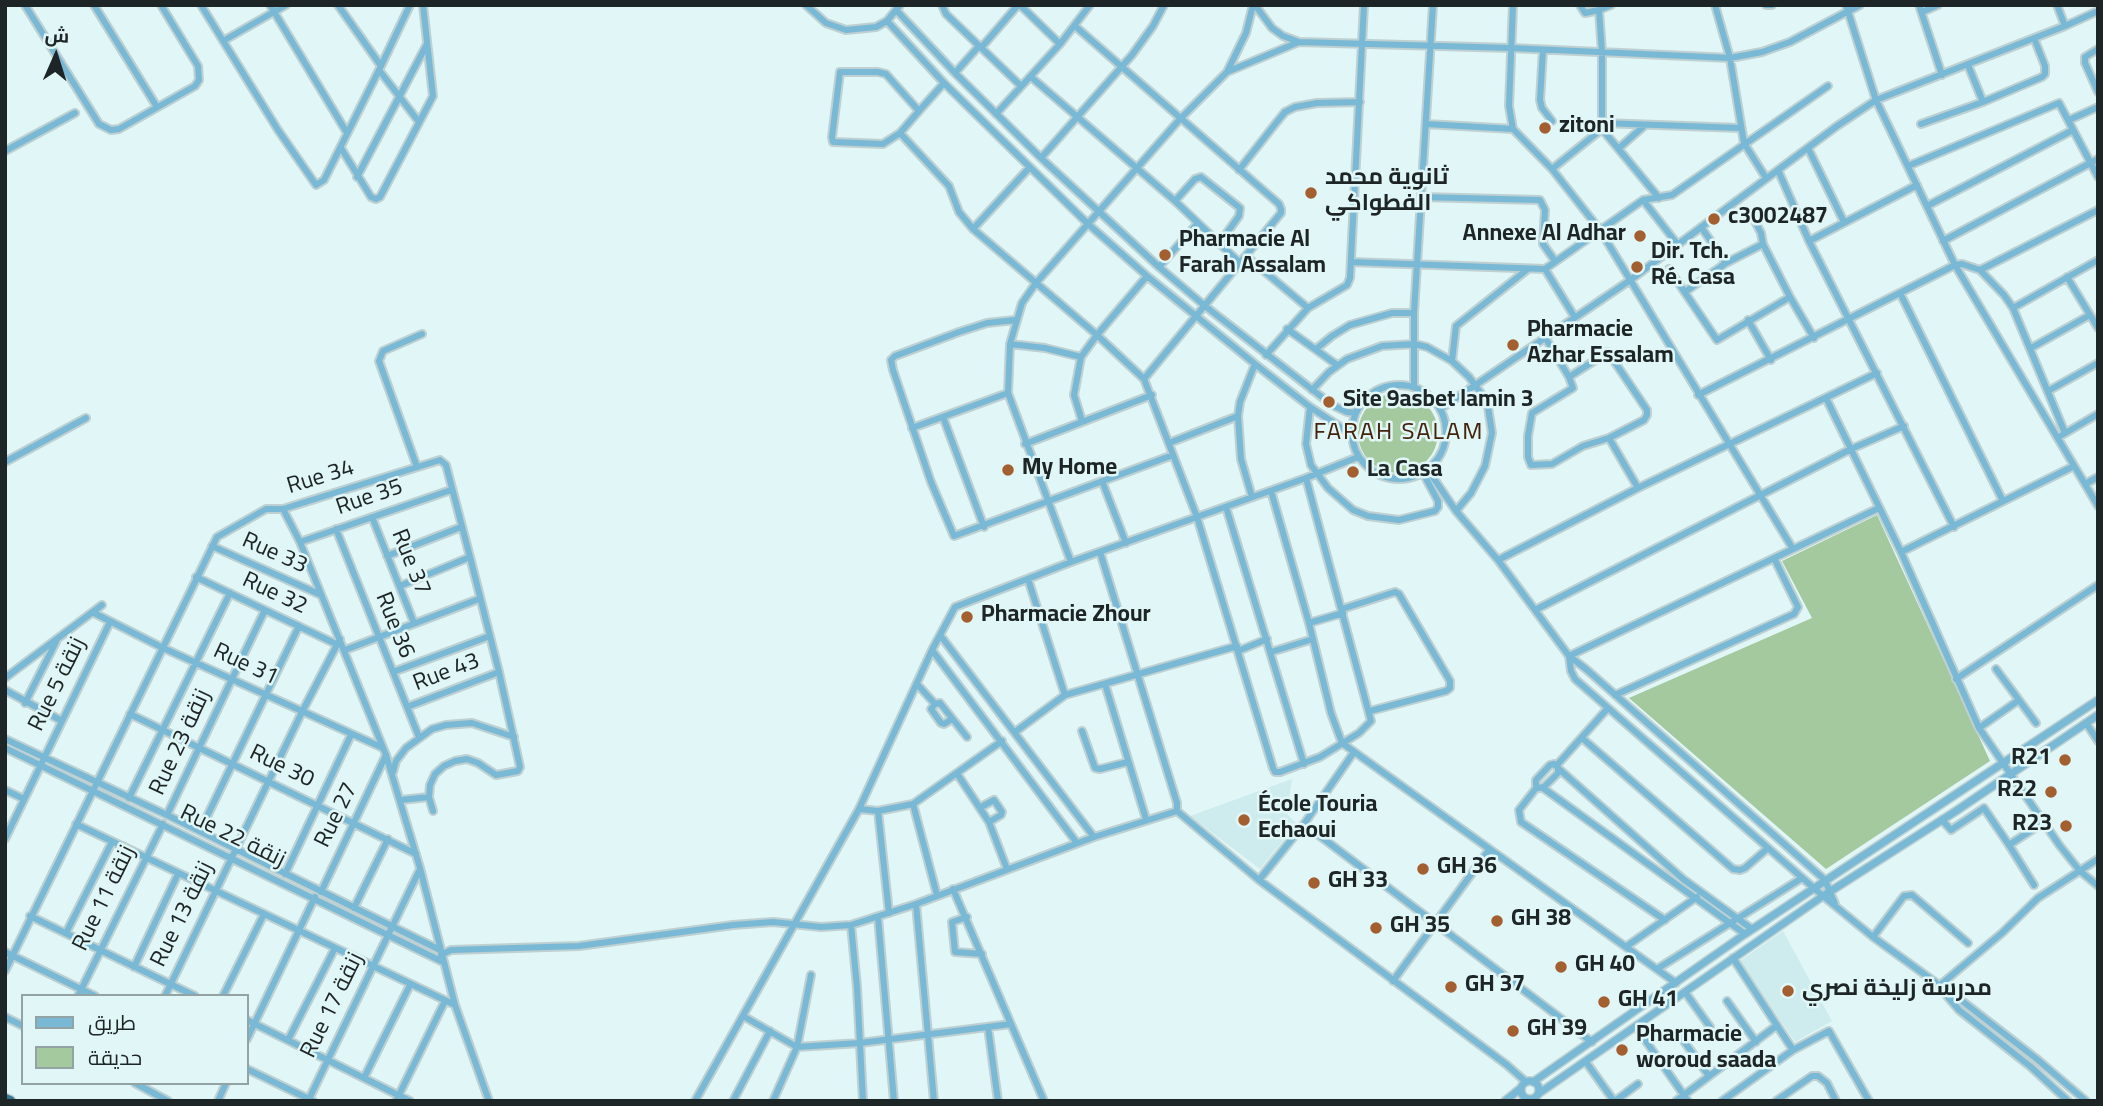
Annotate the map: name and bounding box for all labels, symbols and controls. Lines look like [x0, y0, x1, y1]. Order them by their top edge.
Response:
text: ش [44, 16, 70, 54]
north arrow [21, 21, 91, 91]
place label: zitoni [1559, 114, 1615, 142]
marker: zitoni [1537, 120, 1553, 136]
place label: ثانوية محمد الفطواكي [1325, 166, 1449, 220]
marker: ثانوية محمد الفطواكي [1303, 185, 1319, 201]
place label: c3002487 [1728, 205, 1828, 233]
marker: c3002487 [1706, 211, 1722, 227]
place label: Annexe Al Adhar [1463, 222, 1626, 250]
place label: Pharmacie Al Farah Assalam [1179, 228, 1326, 282]
marker: Annexe Al Adhar [1632, 228, 1648, 244]
place label: Dir. Tch. Ré. Casa [1651, 240, 1735, 294]
marker: Pharmacie Al Farah Assalam [1157, 247, 1173, 263]
marker: Dir. Tch. Ré. Casa [1629, 259, 1645, 275]
place label: Pharmacie Azhar Essalam [1527, 318, 1674, 372]
marker: Pharmacie Azhar Essalam [1505, 337, 1521, 353]
place label: Site 9asbet lamin 3 [1343, 388, 1534, 416]
marker: Site 9asbet lamin 3 [1321, 394, 1337, 410]
district label: FARAH SALAM [1315, 420, 1483, 448]
street label: Rue 34 [284, 456, 358, 502]
place label: My Home [1022, 456, 1117, 484]
place label: La Casa [1367, 458, 1443, 486]
marker: My Home [1000, 462, 1016, 478]
marker: La Casa [1345, 464, 1361, 480]
street label: Rue 35 [333, 475, 407, 523]
street label: Rue 37 [383, 526, 435, 600]
street label: Rue 33 [237, 528, 311, 582]
street label: Rue 32 [237, 568, 311, 622]
street label: Rue 36 [367, 589, 419, 663]
place label: Pharmacie Zhour [981, 603, 1151, 631]
marker: Pharmacie Zhour [959, 609, 975, 625]
street label: Rue 5 زنقة [24, 634, 94, 736]
street label: Rue 31 [208, 639, 282, 693]
street label: Rue 43 [410, 649, 484, 699]
street label: Rue 23 زنقة [145, 686, 219, 800]
street label: Rue 30 [244, 741, 318, 795]
place label: R21 [2011, 746, 2051, 774]
marker: R21 [2057, 752, 2073, 768]
place label: R22 [1997, 778, 2037, 806]
street label: Rue 27 [311, 779, 365, 853]
marker: R22 [2043, 784, 2059, 800]
place label: École Touria Echaoui [1258, 793, 1377, 847]
street label: Rue 22 زنقة [175, 801, 289, 875]
marker: École Touria Echaoui [1236, 812, 1252, 828]
place label: R23 [2012, 812, 2052, 840]
marker: R23 [2058, 818, 2074, 834]
street label: Rue 11 زنقة [69, 842, 143, 956]
place label: GH 36 [1437, 855, 1497, 883]
street label: Rue 13 زنقة [147, 858, 221, 972]
marker: GH 36 [1415, 861, 1431, 877]
place label: GH 33 [1328, 869, 1388, 897]
marker: GH 33 [1306, 875, 1322, 891]
place label: GH 38 [1511, 907, 1571, 935]
marker: GH 38 [1489, 913, 1505, 929]
place label: GH 35 [1390, 914, 1450, 942]
marker: GH 35 [1368, 920, 1384, 936]
street label: Rue 17 زنقة [297, 949, 371, 1063]
place label: GH 40 [1575, 953, 1635, 981]
marker: GH 40 [1553, 959, 1569, 975]
place label: GH 37 [1465, 973, 1525, 1001]
place label: مدرسة زليخة نصري [1802, 977, 1992, 1005]
marker: GH 37 [1443, 979, 1459, 995]
marker: مدرسة زليخة نصري [1780, 983, 1796, 999]
place label: GH 41 [1618, 988, 1678, 1016]
legend [21, 994, 248, 1085]
marker: GH 41 [1596, 994, 1612, 1010]
text: طريق [88, 1003, 136, 1042]
place label: GH 39 [1527, 1017, 1587, 1045]
marker: GH 39 [1505, 1023, 1521, 1039]
place label: Pharmacie woroud saada [1636, 1023, 1776, 1077]
text: حديقة [88, 1038, 142, 1077]
marker: Pharmacie woroud saada [1614, 1042, 1630, 1058]

